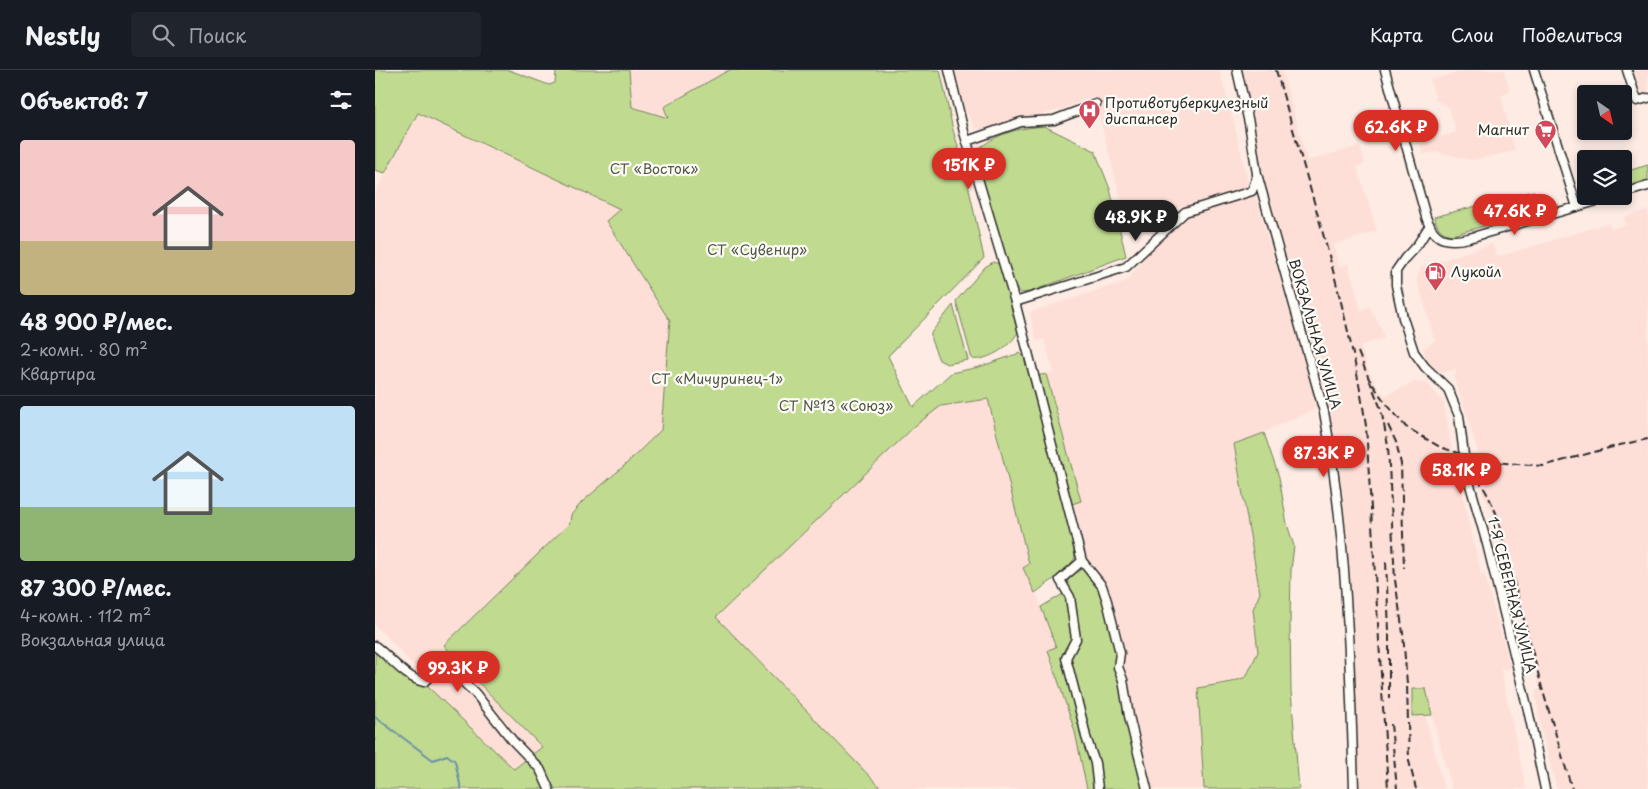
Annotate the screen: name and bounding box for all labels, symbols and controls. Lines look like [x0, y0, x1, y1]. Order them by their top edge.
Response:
search box [131, 12, 481, 57]
text: Nestly [25, 17, 101, 53]
icon: search [149, 21, 177, 49]
text: Поиск [189, 21, 246, 49]
text: Карта [1370, 21, 1423, 48]
text: Слои [1451, 21, 1494, 48]
text: Поделиться [1522, 21, 1623, 48]
text: Объектов: 7 [20, 84, 148, 116]
north arrow [1577, 85, 1633, 140]
map controls [1577, 85, 1632, 205]
icon: filters [327, 86, 355, 114]
place label: Противотуберкулезный диспансер [1105, 92, 1268, 129]
hospital icon: Противотуберкулезный диспансер [1077, 99, 1101, 130]
pin: 62.6K ₽ [1350, 109, 1442, 152]
text: 62.6K ₽ [1364, 114, 1428, 138]
supermarket icon: Магнит [1533, 118, 1557, 149]
place label: Магнит [1478, 119, 1530, 140]
pin: 151K ₽ [928, 148, 1010, 190]
button: layers [1577, 150, 1632, 205]
text: 151K ₽ [943, 152, 995, 176]
park label: СТ «Восток» [610, 158, 698, 179]
icon: home [143, 173, 233, 263]
pin: 47.6K ₽ [1469, 194, 1561, 236]
text: 47.6K ₽ [1484, 198, 1546, 222]
pin: 48.9K ₽ [1090, 200, 1182, 242]
text: 48.9K ₽ [1105, 204, 1167, 228]
park label: СТ «Сувенир» [707, 239, 807, 260]
street label: ВОКЗАЛЬНАЯ УЛИЦА [1284, 256, 1347, 412]
fuel station icon: Лукойл [1423, 260, 1447, 291]
place label: Лукойл [1451, 261, 1501, 282]
text: 48 900 ₽/мес. [20, 305, 173, 337]
text: 2-комн. · 80 m² [20, 337, 148, 361]
text: Квартира [20, 361, 95, 385]
park label: СТ «Мичуринец-1» [651, 368, 783, 389]
park label: СТ №13 «Союз» [779, 395, 893, 416]
pin: 87.3K ₽ [1278, 436, 1370, 478]
icon: home [143, 438, 233, 528]
text: 87.3K ₽ [1294, 440, 1355, 464]
pin: 58.1K ₽ [1415, 452, 1507, 495]
text: 58.1K ₽ [1431, 457, 1491, 481]
street label: 1-Я СЕВЕРНАЯ УЛИЦА [1483, 514, 1542, 676]
text: 87 300 ₽/мес. [20, 571, 172, 603]
text: 4-комн. · 112 m² [20, 603, 151, 627]
text: Вокзальная улица [20, 627, 165, 651]
pin: 99.3K ₽ [412, 650, 504, 693]
text: 99.3K ₽ [428, 655, 488, 679]

